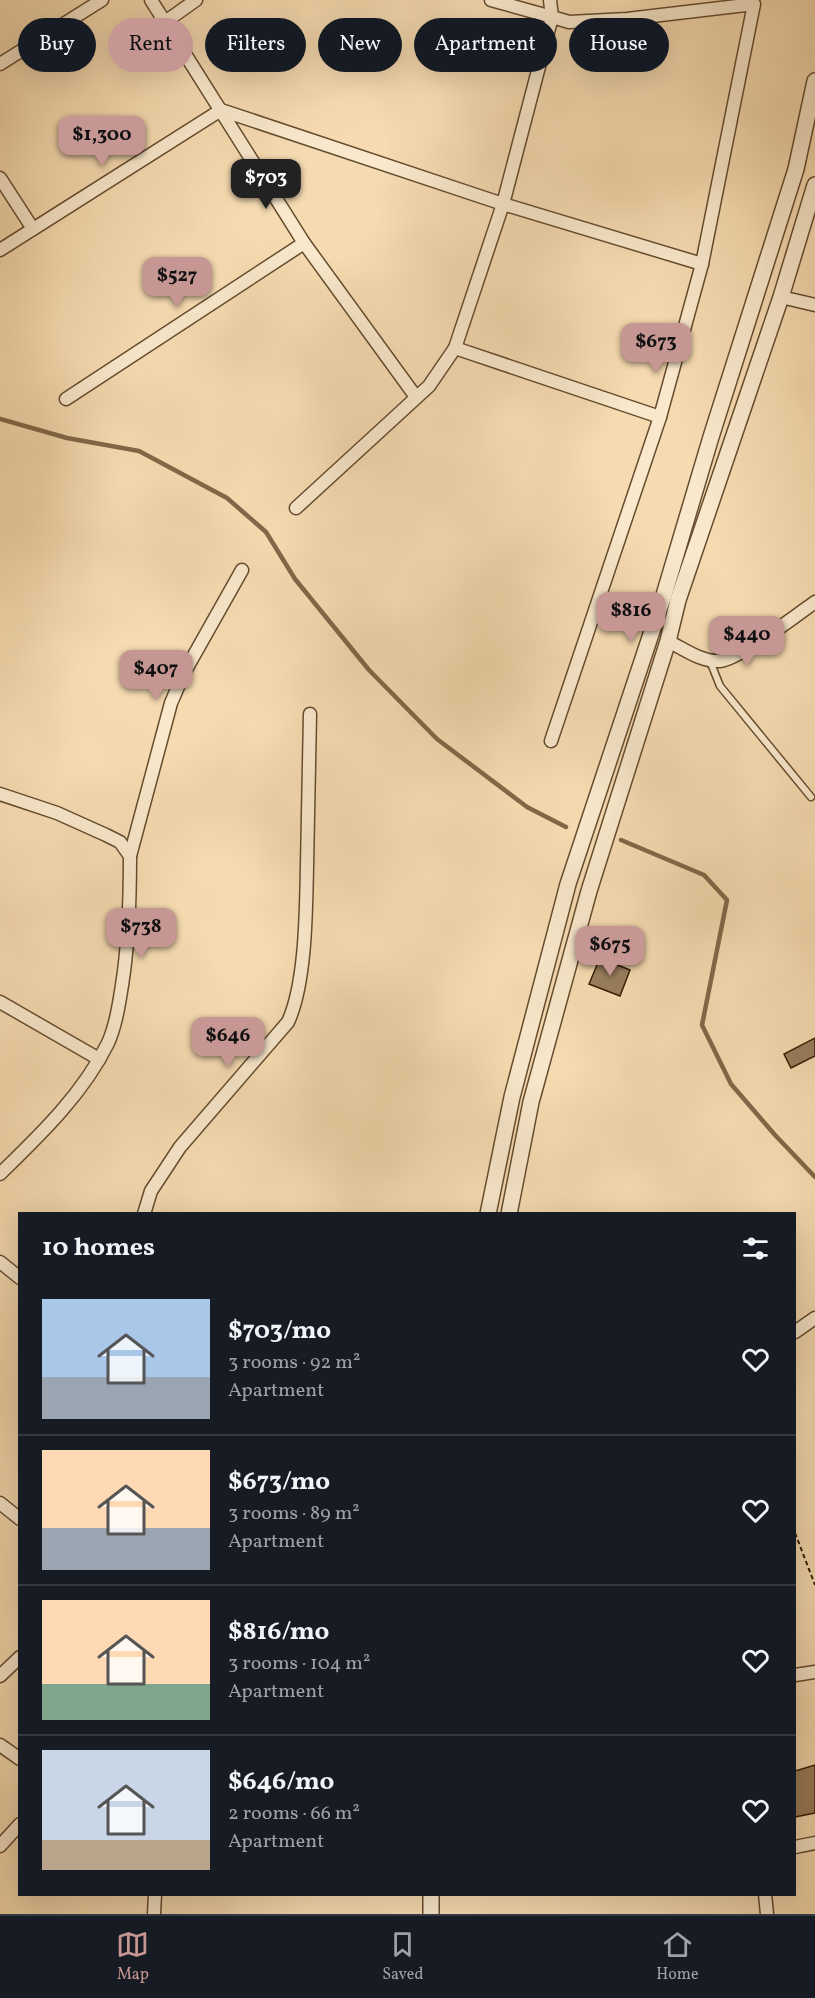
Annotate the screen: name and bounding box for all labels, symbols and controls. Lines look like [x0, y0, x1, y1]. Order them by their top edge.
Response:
chip: Buy [18, 18, 96, 72]
chip: Rent [108, 18, 193, 72]
chip: Filters [205, 18, 306, 72]
chip: New [318, 18, 402, 72]
chip: Apartment [414, 18, 557, 72]
chip: House [569, 18, 669, 72]
pin: $1,300 [53, 116, 151, 167]
text: $1,300 [72, 121, 132, 149]
pin: $703 [230, 159, 302, 210]
text: $703 [245, 164, 287, 192]
pin: $527 [141, 257, 213, 308]
text: $527 [157, 262, 197, 290]
pin: $673 [620, 323, 692, 374]
text: $673 [635, 328, 677, 356]
pin: $816 [595, 592, 667, 643]
text: $816 [610, 597, 652, 625]
pin: $440 [711, 616, 783, 667]
text: $440 [723, 621, 771, 649]
pin: $407 [120, 650, 192, 701]
text: $407 [134, 655, 178, 683]
pin: $738 [105, 908, 177, 959]
text: $738 [120, 913, 162, 941]
pin: $675 [574, 926, 646, 977]
text: $675 [589, 931, 631, 959]
pin: $646 [192, 1017, 264, 1068]
text: $646 [206, 1022, 250, 1050]
text: 10 homes [42, 1230, 155, 1266]
icon: filters [739, 1232, 772, 1265]
text: $703/mo [228, 1313, 331, 1349]
icon: home [90, 1323, 162, 1395]
icon: heart [739, 1343, 772, 1376]
text: 3 rooms · 92 m² [228, 1349, 360, 1377]
text: Apartment [228, 1377, 324, 1405]
text: $673/mo [228, 1464, 330, 1500]
icon: home [90, 1474, 162, 1546]
icon: heart [739, 1494, 772, 1527]
text: 3 rooms · 89 m² [228, 1500, 360, 1528]
text: Apartment [228, 1528, 324, 1556]
text: $816/mo [228, 1614, 329, 1650]
icon: home [90, 1624, 162, 1696]
icon: heart [739, 1644, 772, 1677]
text: 3 rooms · 104 m² [228, 1650, 370, 1678]
text: Apartment [228, 1678, 324, 1706]
text: $646/mo [228, 1764, 334, 1800]
icon: home [90, 1774, 162, 1846]
icon: heart [739, 1794, 772, 1827]
text: 2 rooms · 66 m² [228, 1800, 360, 1828]
text: Apartment [228, 1828, 324, 1856]
tab: Map [116, 1928, 149, 1986]
tab: Saved [382, 1928, 423, 1986]
tab: Home [656, 1928, 699, 1986]

